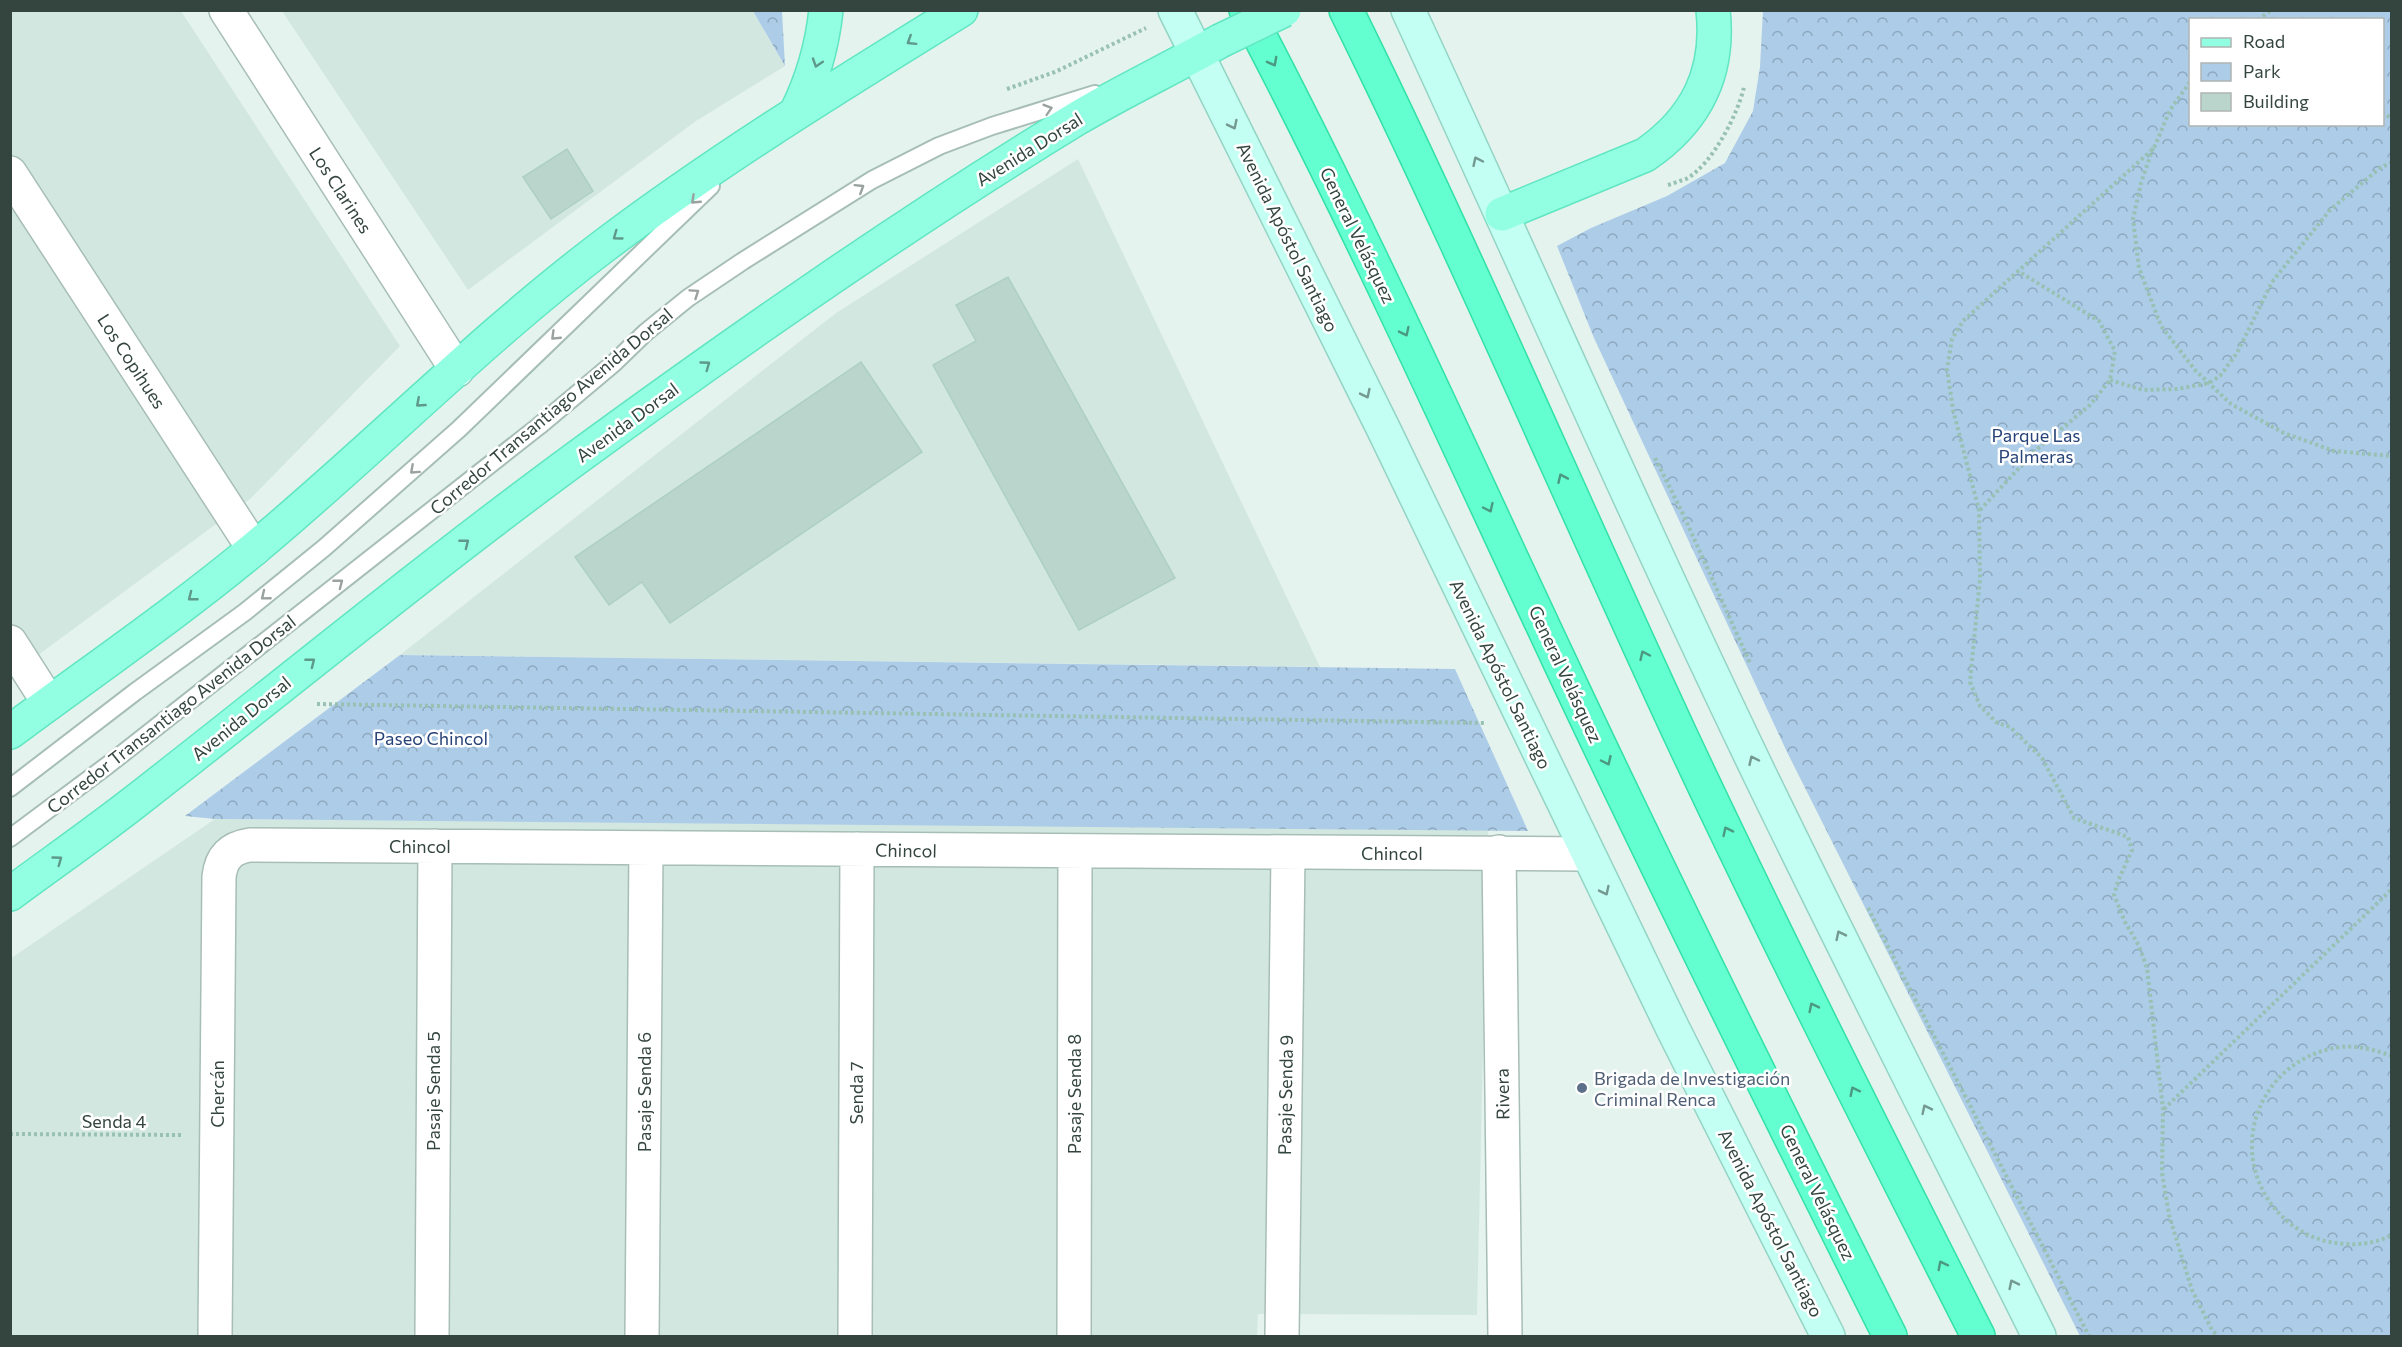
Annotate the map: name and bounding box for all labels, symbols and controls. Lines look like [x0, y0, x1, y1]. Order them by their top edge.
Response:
legend [2189, 18, 2384, 126]
text: Road [2243, 30, 2285, 52]
one-way arrow [907, 34, 917, 46]
one-way arrow [1266, 56, 1277, 67]
one-way arrow [812, 57, 824, 68]
text: Park [2243, 60, 2281, 82]
text: Building [2243, 90, 2309, 112]
one-way arrow [1042, 104, 1053, 116]
street label: Avenida Dorsal [972, 107, 1086, 191]
one-way arrow [1226, 118, 1237, 129]
street label: Avenida Apóstol Santiago [1232, 139, 1344, 335]
street label: Los Clarines [305, 143, 377, 237]
one-way arrow [1473, 156, 1485, 167]
street label: General Velásquez [1316, 163, 1400, 307]
one-way arrow [853, 184, 864, 195]
one-way arrow [692, 193, 703, 204]
one-way arrow [612, 229, 623, 240]
one-way arrow [689, 289, 700, 300]
street label: Corredor Transantiago Avenida Dorsal [425, 303, 677, 519]
street label: Los Copihues [93, 309, 171, 413]
one-way arrow [1398, 325, 1410, 336]
one-way arrow [551, 328, 562, 339]
one-way arrow [700, 361, 711, 372]
street label: Avenida Dorsal [572, 378, 682, 466]
one-way arrow [1359, 387, 1370, 398]
one-way arrow [416, 396, 427, 407]
park label: Parque Las Palmeras [1991, 424, 2081, 467]
one-way arrow [410, 463, 421, 474]
one-way arrow [1558, 474, 1570, 485]
one-way arrow [1481, 501, 1493, 512]
one-way arrow [459, 540, 470, 551]
street label: Avenida Apóstol Santiago [1445, 576, 1557, 772]
one-way arrow [332, 580, 343, 591]
one-way arrow [261, 589, 272, 600]
one-way arrow [187, 590, 198, 601]
street label: General Velásquez [1525, 602, 1607, 746]
street label: Corredor Transantiago Avenida Dorsal [42, 610, 300, 818]
one-way arrow [1639, 651, 1651, 662]
one-way arrow [304, 659, 315, 670]
street label: Avenida Dorsal [187, 671, 295, 765]
park label: Paseo Chincol [374, 727, 488, 749]
one-way arrow [1599, 754, 1611, 765]
one-way arrow [1749, 756, 1761, 767]
one-way arrow [1723, 827, 1735, 838]
street label: Chincol [389, 835, 451, 857]
street label: Chincol [875, 838, 937, 862]
street label: Chincol [1361, 842, 1423, 864]
one-way arrow [51, 856, 62, 867]
one-way arrow [1598, 885, 1609, 896]
one-way arrow [1835, 930, 1847, 941]
one-way arrow [1808, 1002, 1820, 1013]
street label: Pasaje Senda 5 [422, 1031, 444, 1151]
street label: Pasaje Senda 6 [633, 1032, 655, 1152]
street label: Pasaje Senda 8 [1063, 1034, 1085, 1154]
street label: Pasaje Senda 9 [1273, 1035, 1297, 1155]
street label: Chercán [206, 1060, 228, 1128]
street label: Senda 7 [845, 1061, 867, 1125]
place label: Brigada de Investigación Criminal Renca [1594, 1067, 1790, 1110]
street label: Rivera [1491, 1068, 1513, 1120]
marker: Brigada de Investigación Criminal Renca [1575, 1081, 1589, 1095]
one-way arrow [1850, 1087, 1862, 1098]
one-way arrow [1922, 1105, 1934, 1116]
street label: Senda 4 [82, 1110, 146, 1132]
street label: General Velásquez [1776, 1120, 1860, 1264]
street label: Avenida Apóstol Santiago [1714, 1125, 1828, 1321]
one-way arrow [1938, 1261, 1949, 1272]
one-way arrow [2009, 1280, 2020, 1291]

